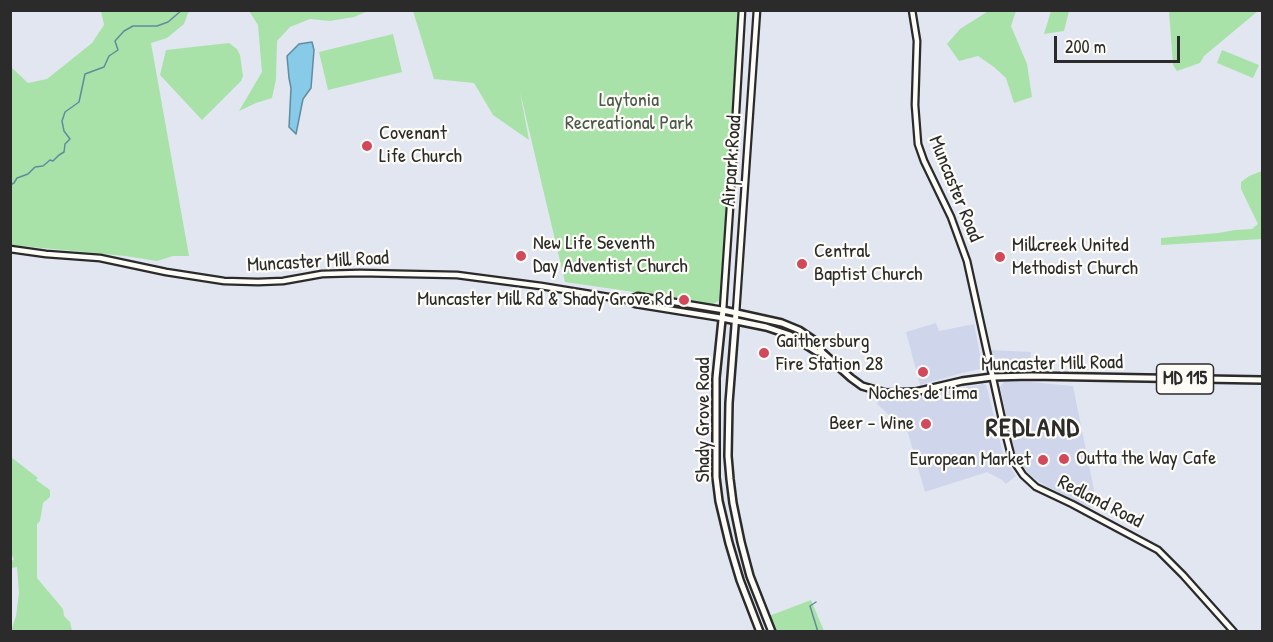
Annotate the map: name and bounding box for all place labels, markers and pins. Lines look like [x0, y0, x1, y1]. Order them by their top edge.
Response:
place label: Covenant Life Church [379, 122, 462, 169]
marker: Covenant Life Church [360, 139, 374, 153]
place label: New Life Seventh Day Adventist Church [533, 232, 688, 279]
place label: Millcreek United Methodist Church [1012, 234, 1138, 281]
place label: Central Baptist Church [814, 240, 922, 287]
marker: New Life Seventh Day Adventist Church [514, 249, 528, 263]
marker: Millcreek United Methodist Church [993, 250, 1007, 264]
marker: Central Baptist Church [795, 257, 809, 271]
place label: Muncaster Mill Rd & Shady Grove Rd [417, 288, 672, 312]
marker: Muncaster Mill Rd & Shady Grove Rd [677, 293, 691, 307]
place label: Gaithersburg Fire Station 28 [776, 330, 883, 377]
marker: Gaithersburg Fire Station 28 [757, 346, 771, 360]
marker: Noches de Lima [916, 365, 930, 379]
place label: Noches de Lima [869, 382, 977, 406]
place label: Beer - Wine [829, 412, 914, 436]
marker: Beer - Wine [919, 417, 933, 431]
place label: Outta the Way Cafe [1076, 447, 1216, 471]
place label: European Market [910, 448, 1031, 472]
marker: Outta the Way Cafe [1057, 452, 1071, 466]
marker: European Market [1036, 453, 1050, 467]

